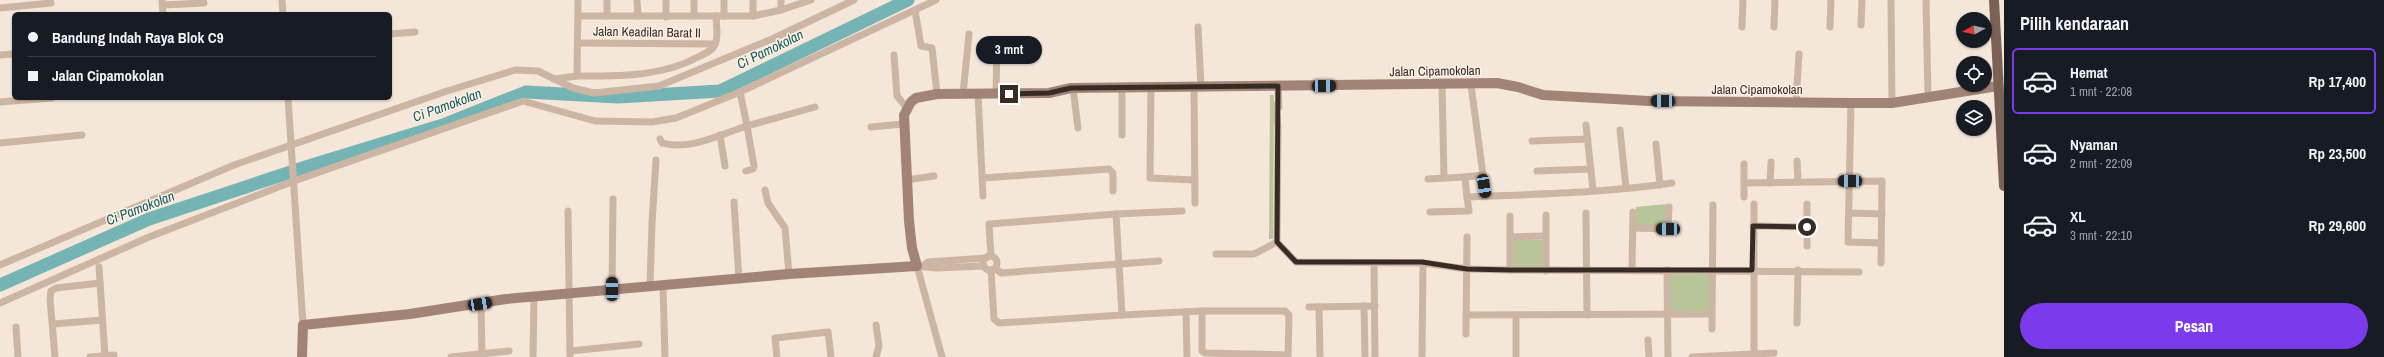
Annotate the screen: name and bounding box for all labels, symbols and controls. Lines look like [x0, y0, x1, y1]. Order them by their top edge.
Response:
text: Pilih kendaraan [2020, 11, 2129, 36]
north arrow [1956, 12, 1992, 48]
map controls [1956, 12, 1992, 136]
street label: Jalan Keadilan Barat II [593, 23, 701, 41]
water label: Ci Pamokolan [734, 25, 806, 73]
text: Bandung Indah Raya Blok C9 [52, 27, 224, 48]
callout: 3 mnt [976, 36, 1042, 64]
text: 3 mnt [995, 41, 1023, 58]
button: locate [1956, 56, 1992, 92]
street label: Jalan Cipamokolan [1389, 62, 1481, 80]
text: Hemat [2070, 62, 2108, 83]
icon: car [2022, 63, 2058, 99]
text: Jalan Cipamokolan [52, 65, 164, 86]
text: Rp 17,400 [2309, 71, 2366, 92]
car [1312, 80, 1336, 92]
street label: Jalan Cipamokolan [1711, 81, 1803, 98]
text: 1 mnt · 22:08 [2070, 83, 2132, 100]
water label: Ci Pamokolan [410, 84, 484, 126]
route end [1000, 85, 1018, 103]
car [1651, 95, 1675, 107]
button: layers [1956, 100, 1992, 136]
text: Nyaman [2070, 134, 2118, 155]
icon: car [2022, 135, 2058, 171]
text: Rp 23,500 [2309, 143, 2366, 164]
text: 2 mnt · 22:09 [2070, 155, 2132, 172]
car [1476, 173, 1492, 199]
car [1838, 175, 1862, 187]
water label: Ci Pamokolan [103, 187, 177, 229]
text: XL [2070, 206, 2086, 227]
icon: car [2022, 207, 2058, 243]
text: Rp 29,600 [2309, 215, 2366, 236]
route start [1798, 218, 1816, 236]
car [1656, 223, 1680, 235]
text: 3 mnt · 22:10 [2070, 227, 2132, 244]
car [606, 277, 618, 301]
car [467, 296, 493, 312]
button: Pesan [2020, 303, 2368, 349]

